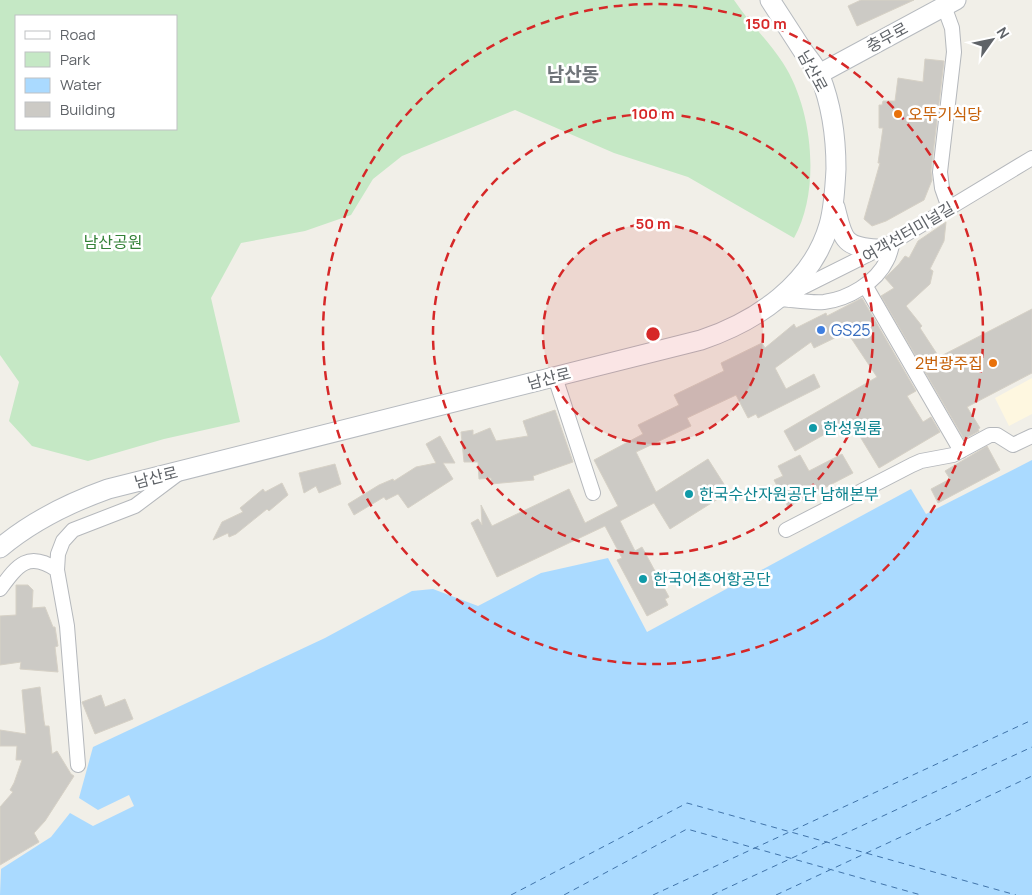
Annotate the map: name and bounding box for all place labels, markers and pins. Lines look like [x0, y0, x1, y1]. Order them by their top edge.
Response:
place label: 오뚜기식당 [908, 103, 982, 125]
marker: 오뚜기식당 [892, 108, 904, 120]
place label: GS25 [831, 319, 871, 341]
marker: GS25 [815, 324, 827, 336]
centre of rings [644, 325, 662, 343]
place label: 2번광주집 [915, 352, 983, 374]
marker: 2번광주집 [987, 357, 999, 369]
place label: 한성원룸 [823, 417, 882, 439]
marker: 한성원룸 [807, 422, 819, 434]
place label: 한국수산자원공단 남해본부 [699, 483, 879, 505]
marker: 한국수산자원공단 남해본부 [683, 488, 695, 500]
place label: 한국어촌어항공단 [653, 568, 771, 590]
marker: 한국어촌어항공단 [637, 573, 649, 585]

